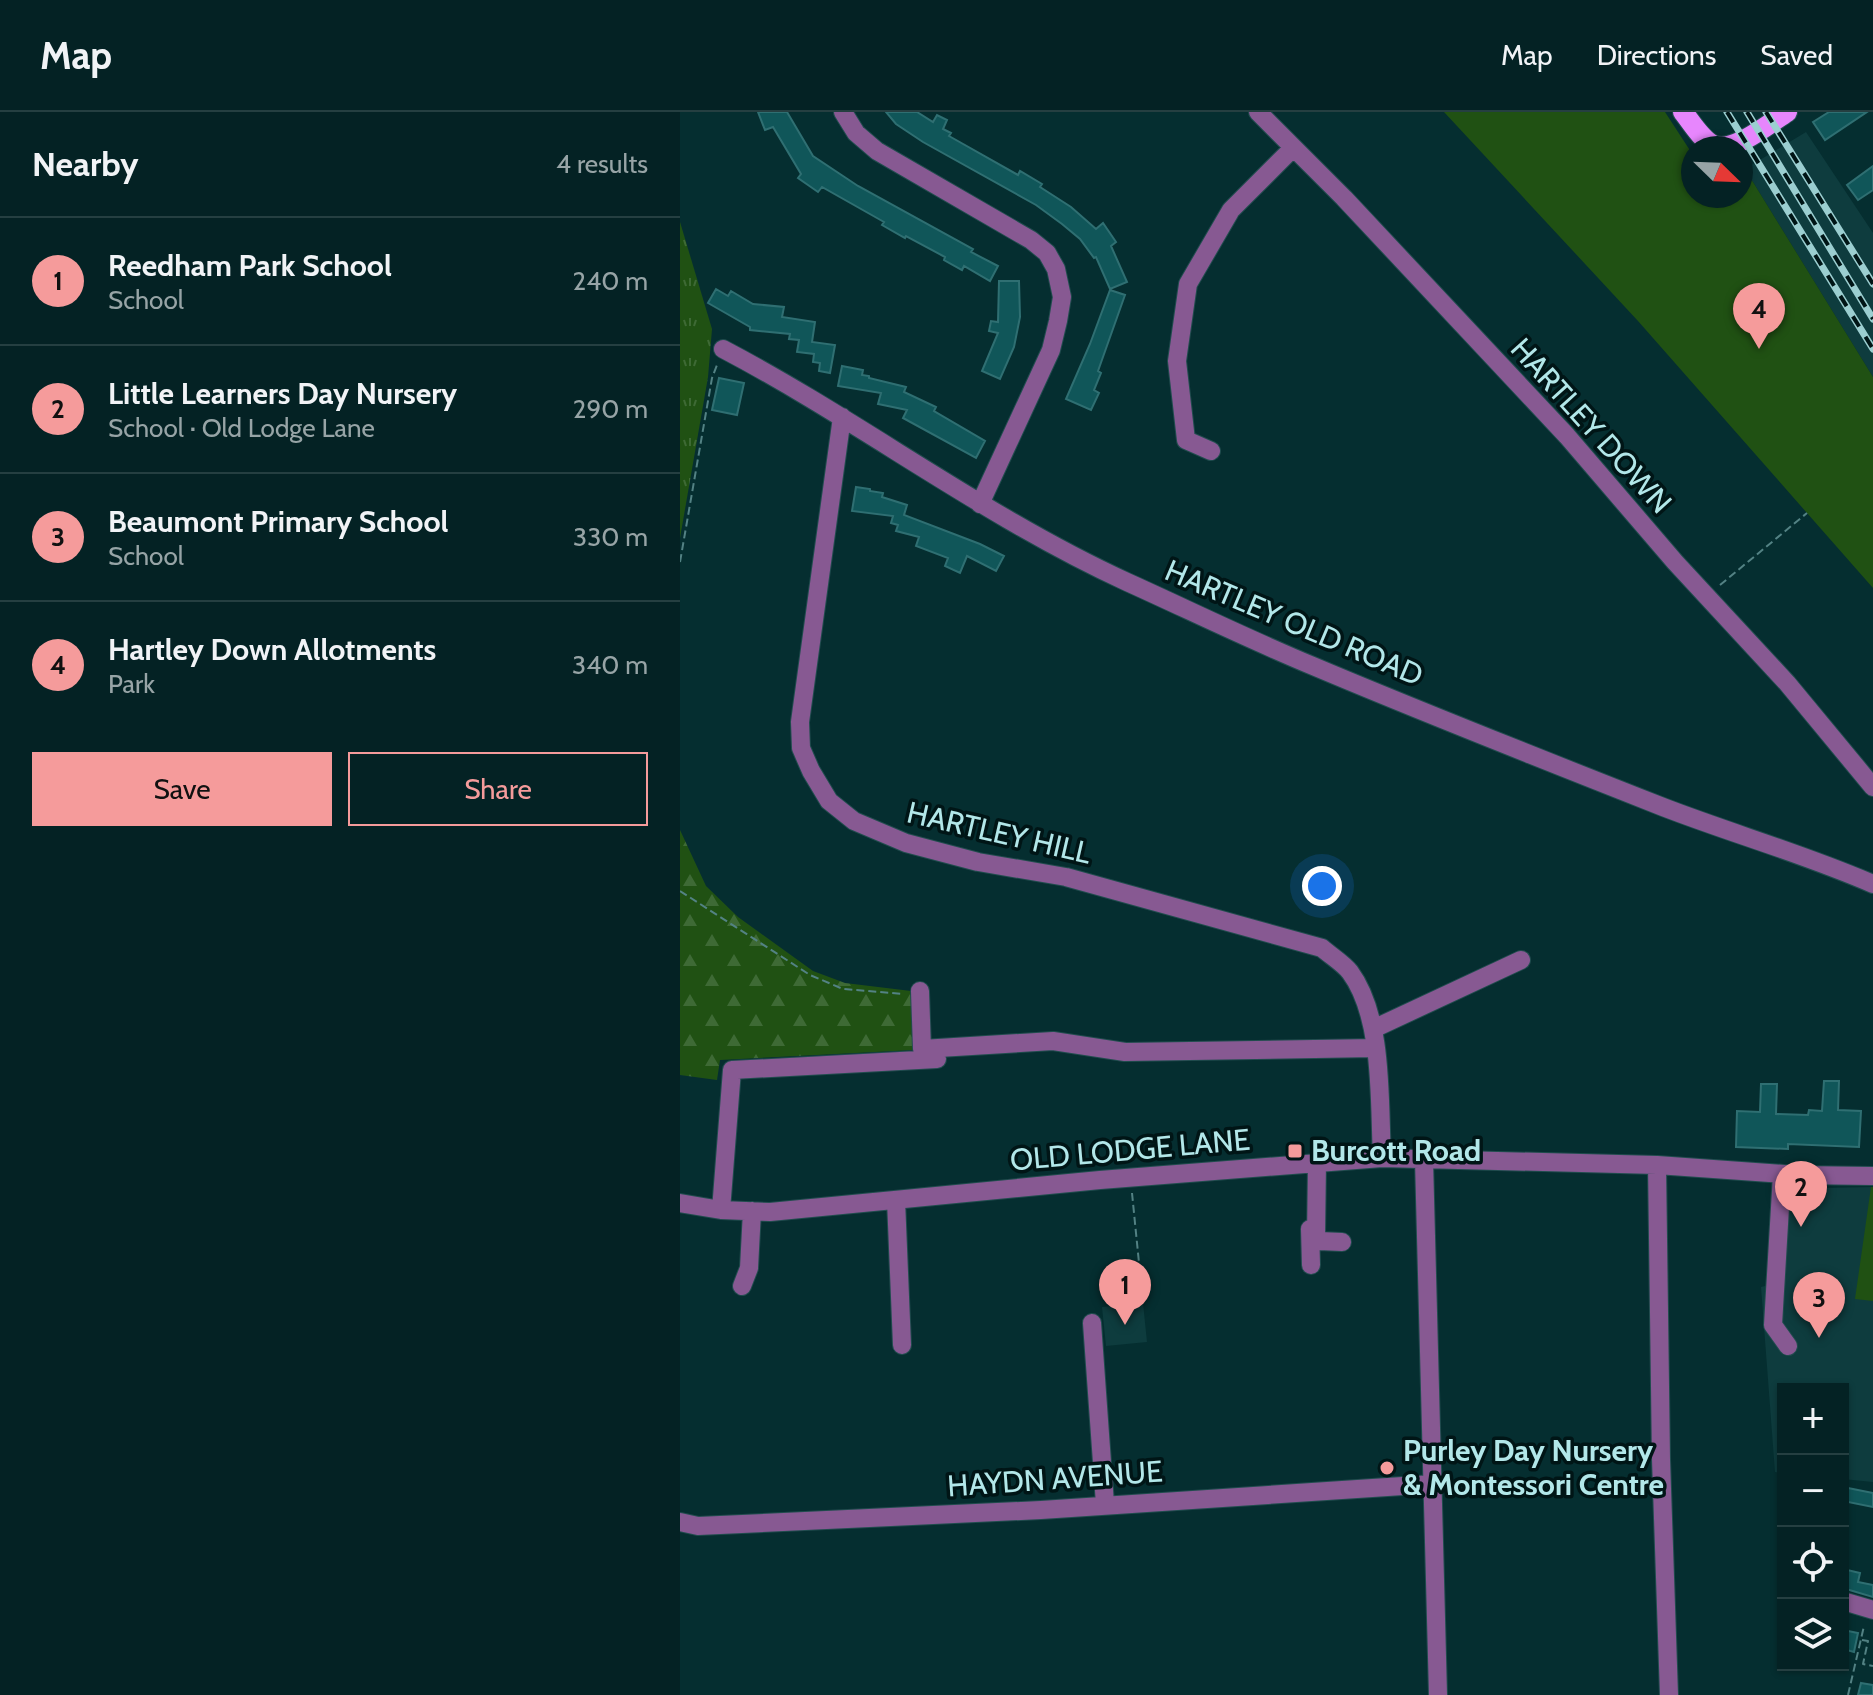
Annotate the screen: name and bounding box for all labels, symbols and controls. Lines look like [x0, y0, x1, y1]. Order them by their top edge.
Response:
text: Map [40, 32, 112, 79]
text: Map [1501, 38, 1553, 72]
text: Directions [1597, 38, 1716, 72]
text: Saved [1760, 38, 1833, 72]
north arrow [1681, 136, 1753, 208]
text: Nearby [32, 143, 139, 185]
text: 4 results [556, 148, 648, 180]
text: Reedham Park School [108, 247, 392, 284]
text: 1 [53, 265, 63, 297]
text: 240 m [573, 265, 648, 297]
pin: 4 [1733, 283, 1785, 349]
text: School [108, 284, 184, 316]
street label: HARTLEY DOWN [1503, 330, 1680, 521]
text: Little Learners Day Nursery [108, 375, 457, 412]
text: 2 [51, 393, 65, 425]
text: 290 m [573, 393, 648, 425]
text: School · Old Lodge Lane [108, 412, 375, 444]
text: Beaumont Primary School [108, 503, 448, 540]
text: 3 [51, 521, 65, 553]
text: 330 m [573, 521, 648, 553]
text: School [108, 540, 184, 572]
street label: HARTLEY OLD ROAD [1160, 551, 1429, 694]
text: Hartley Down Allotments [108, 631, 436, 668]
text: 4 [50, 649, 66, 681]
text: 340 m [572, 649, 648, 681]
text: Park [108, 668, 155, 700]
button: Save [32, 752, 332, 826]
button: Share [348, 752, 648, 826]
street label: HARTLEY HILL [904, 793, 1095, 872]
your location [1302, 866, 1342, 906]
street label: OLD LODGE LANE [1008, 1121, 1251, 1178]
place label: Burcott Road [1311, 1132, 1481, 1169]
marker: Burcott Road [1286, 1142, 1304, 1160]
pin: 2 [1775, 1161, 1827, 1227]
pin: 1 [1099, 1259, 1151, 1325]
pin: 3 [1793, 1272, 1845, 1338]
map controls [1777, 1383, 1849, 1671]
button: + [1777, 1383, 1849, 1455]
place label: Purley Day Nursery & Montessori Centre [1403, 1432, 1664, 1503]
street label: HAYDN AVENUE [946, 1453, 1164, 1504]
button: − [1777, 1455, 1849, 1527]
marker: Purley Day Nursery & Montessori Centre [1378, 1459, 1396, 1477]
button: locate [1777, 1527, 1849, 1599]
button: layers [1777, 1599, 1849, 1671]

